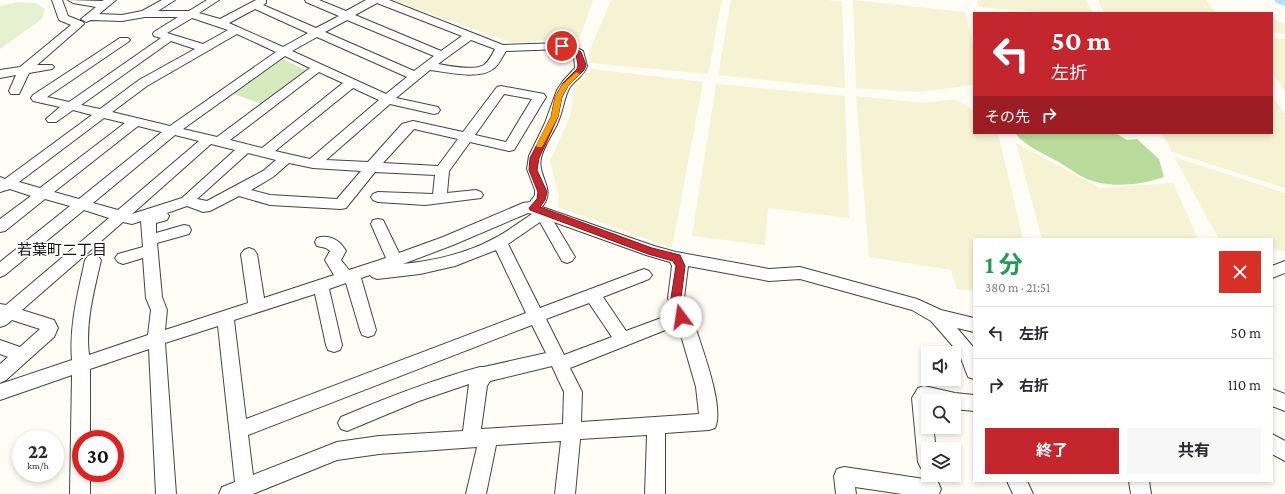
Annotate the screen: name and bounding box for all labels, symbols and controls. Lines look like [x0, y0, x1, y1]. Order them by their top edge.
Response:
text: 50 m [1051, 25, 1111, 56]
icon: left [985, 28, 1037, 80]
pin [545, 29, 579, 63]
icon: arrive [551, 35, 573, 57]
text: 左折 [1051, 63, 1087, 83]
icon: right [1038, 104, 1060, 126]
text: その先 [985, 109, 1030, 125]
district label: 若葉町二丁目 [17, 242, 107, 258]
text: 1 分 [985, 251, 1023, 278]
button: close [1219, 251, 1261, 293]
text: 380 m · 21:51 [985, 280, 1050, 295]
position arrow [660, 296, 702, 338]
icon: left [985, 322, 1007, 344]
text: 50 m [1231, 325, 1261, 341]
text: 左折 [1019, 326, 1049, 342]
map controls [921, 346, 961, 482]
button: sound [921, 346, 961, 386]
icon: right [985, 374, 1007, 396]
text: 110 m [1228, 377, 1261, 393]
text: 右折 [1019, 378, 1049, 394]
button: search [921, 394, 961, 434]
button: 終了 [985, 428, 1119, 474]
button: 共有 [1127, 428, 1261, 474]
speed limit sign: 30 [72, 430, 124, 482]
text: 22 [28, 440, 48, 462]
button: layers [921, 442, 961, 482]
text: km/h [27, 460, 49, 471]

